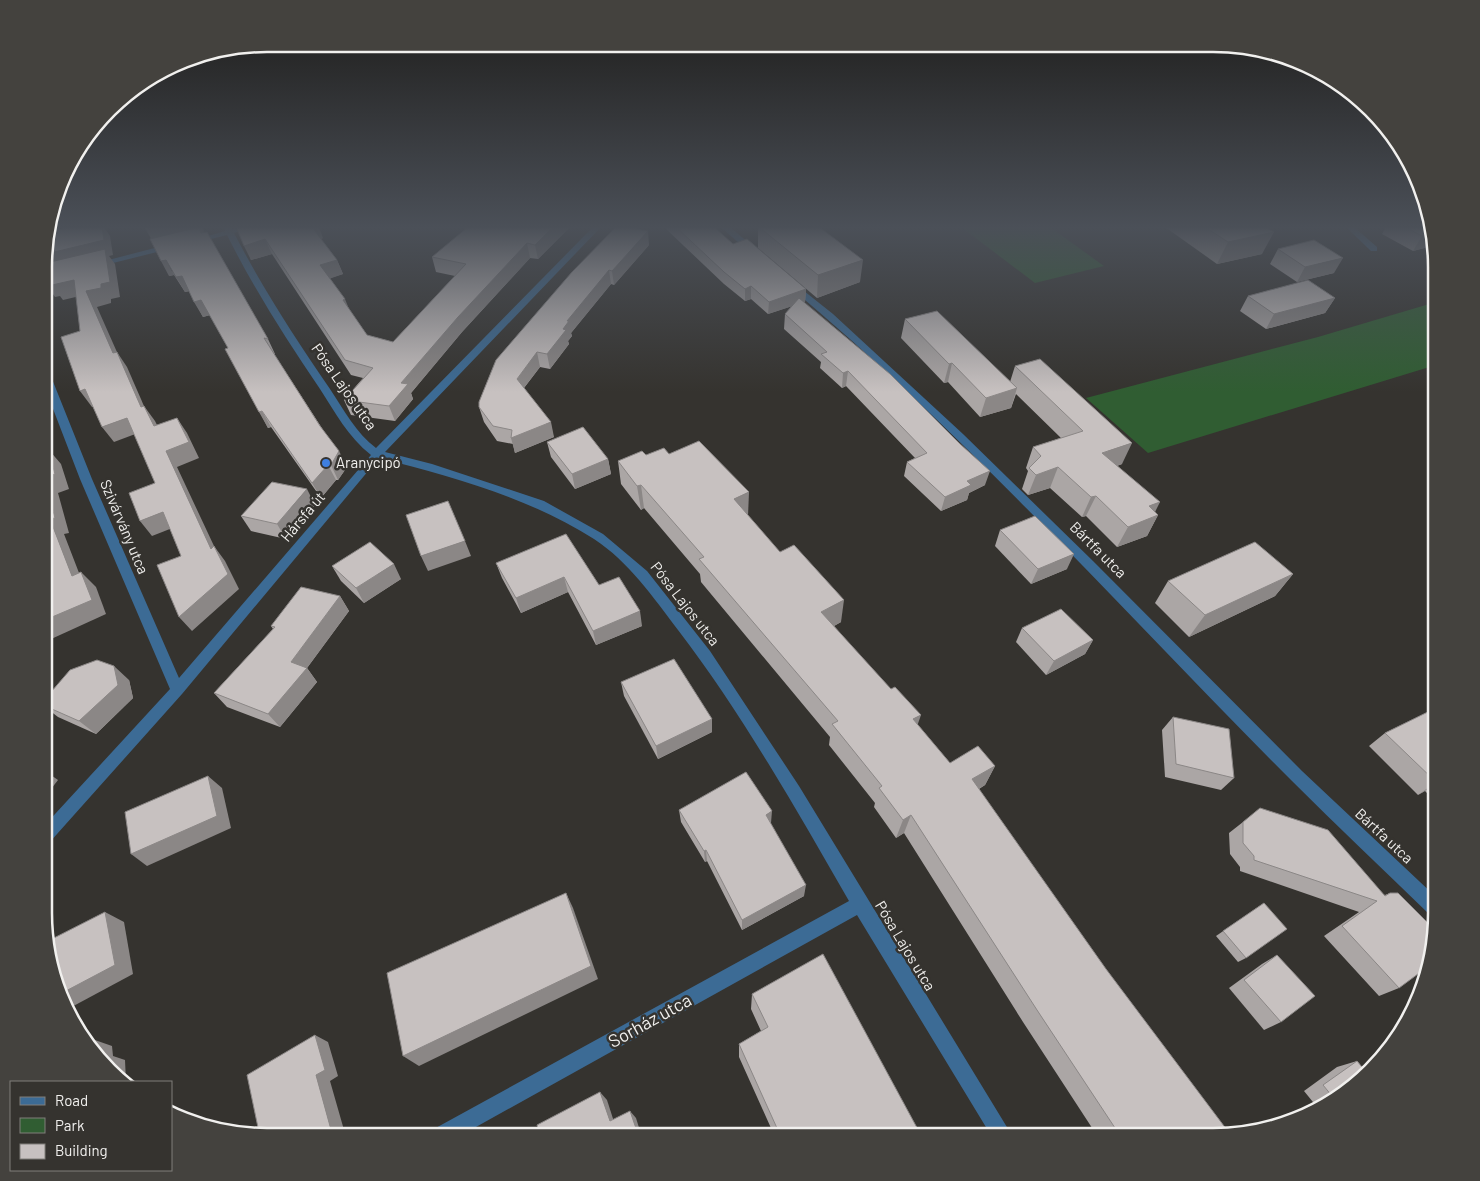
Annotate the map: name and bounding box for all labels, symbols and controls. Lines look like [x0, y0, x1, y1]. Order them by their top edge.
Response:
street label: Pósa Lajos utca [308, 340, 381, 433]
place label: Aranycipó [336, 453, 401, 471]
marker: Aranycipó [320, 457, 332, 469]
street label: Szivárvány utca [97, 477, 153, 577]
street label: Hársfa út [276, 488, 328, 545]
street label: Bártfa utca [1067, 517, 1131, 581]
street label: Pósa Lajos utca [647, 558, 724, 649]
street label: Bártfa utca [1352, 804, 1417, 867]
street label: Pósa Lajos utca [872, 897, 940, 994]
street label: Sorház utca [604, 988, 695, 1052]
legend [10, 1081, 172, 1171]
text: Road [55, 1091, 88, 1109]
text: Park [55, 1116, 85, 1134]
text: Building [55, 1141, 108, 1159]

